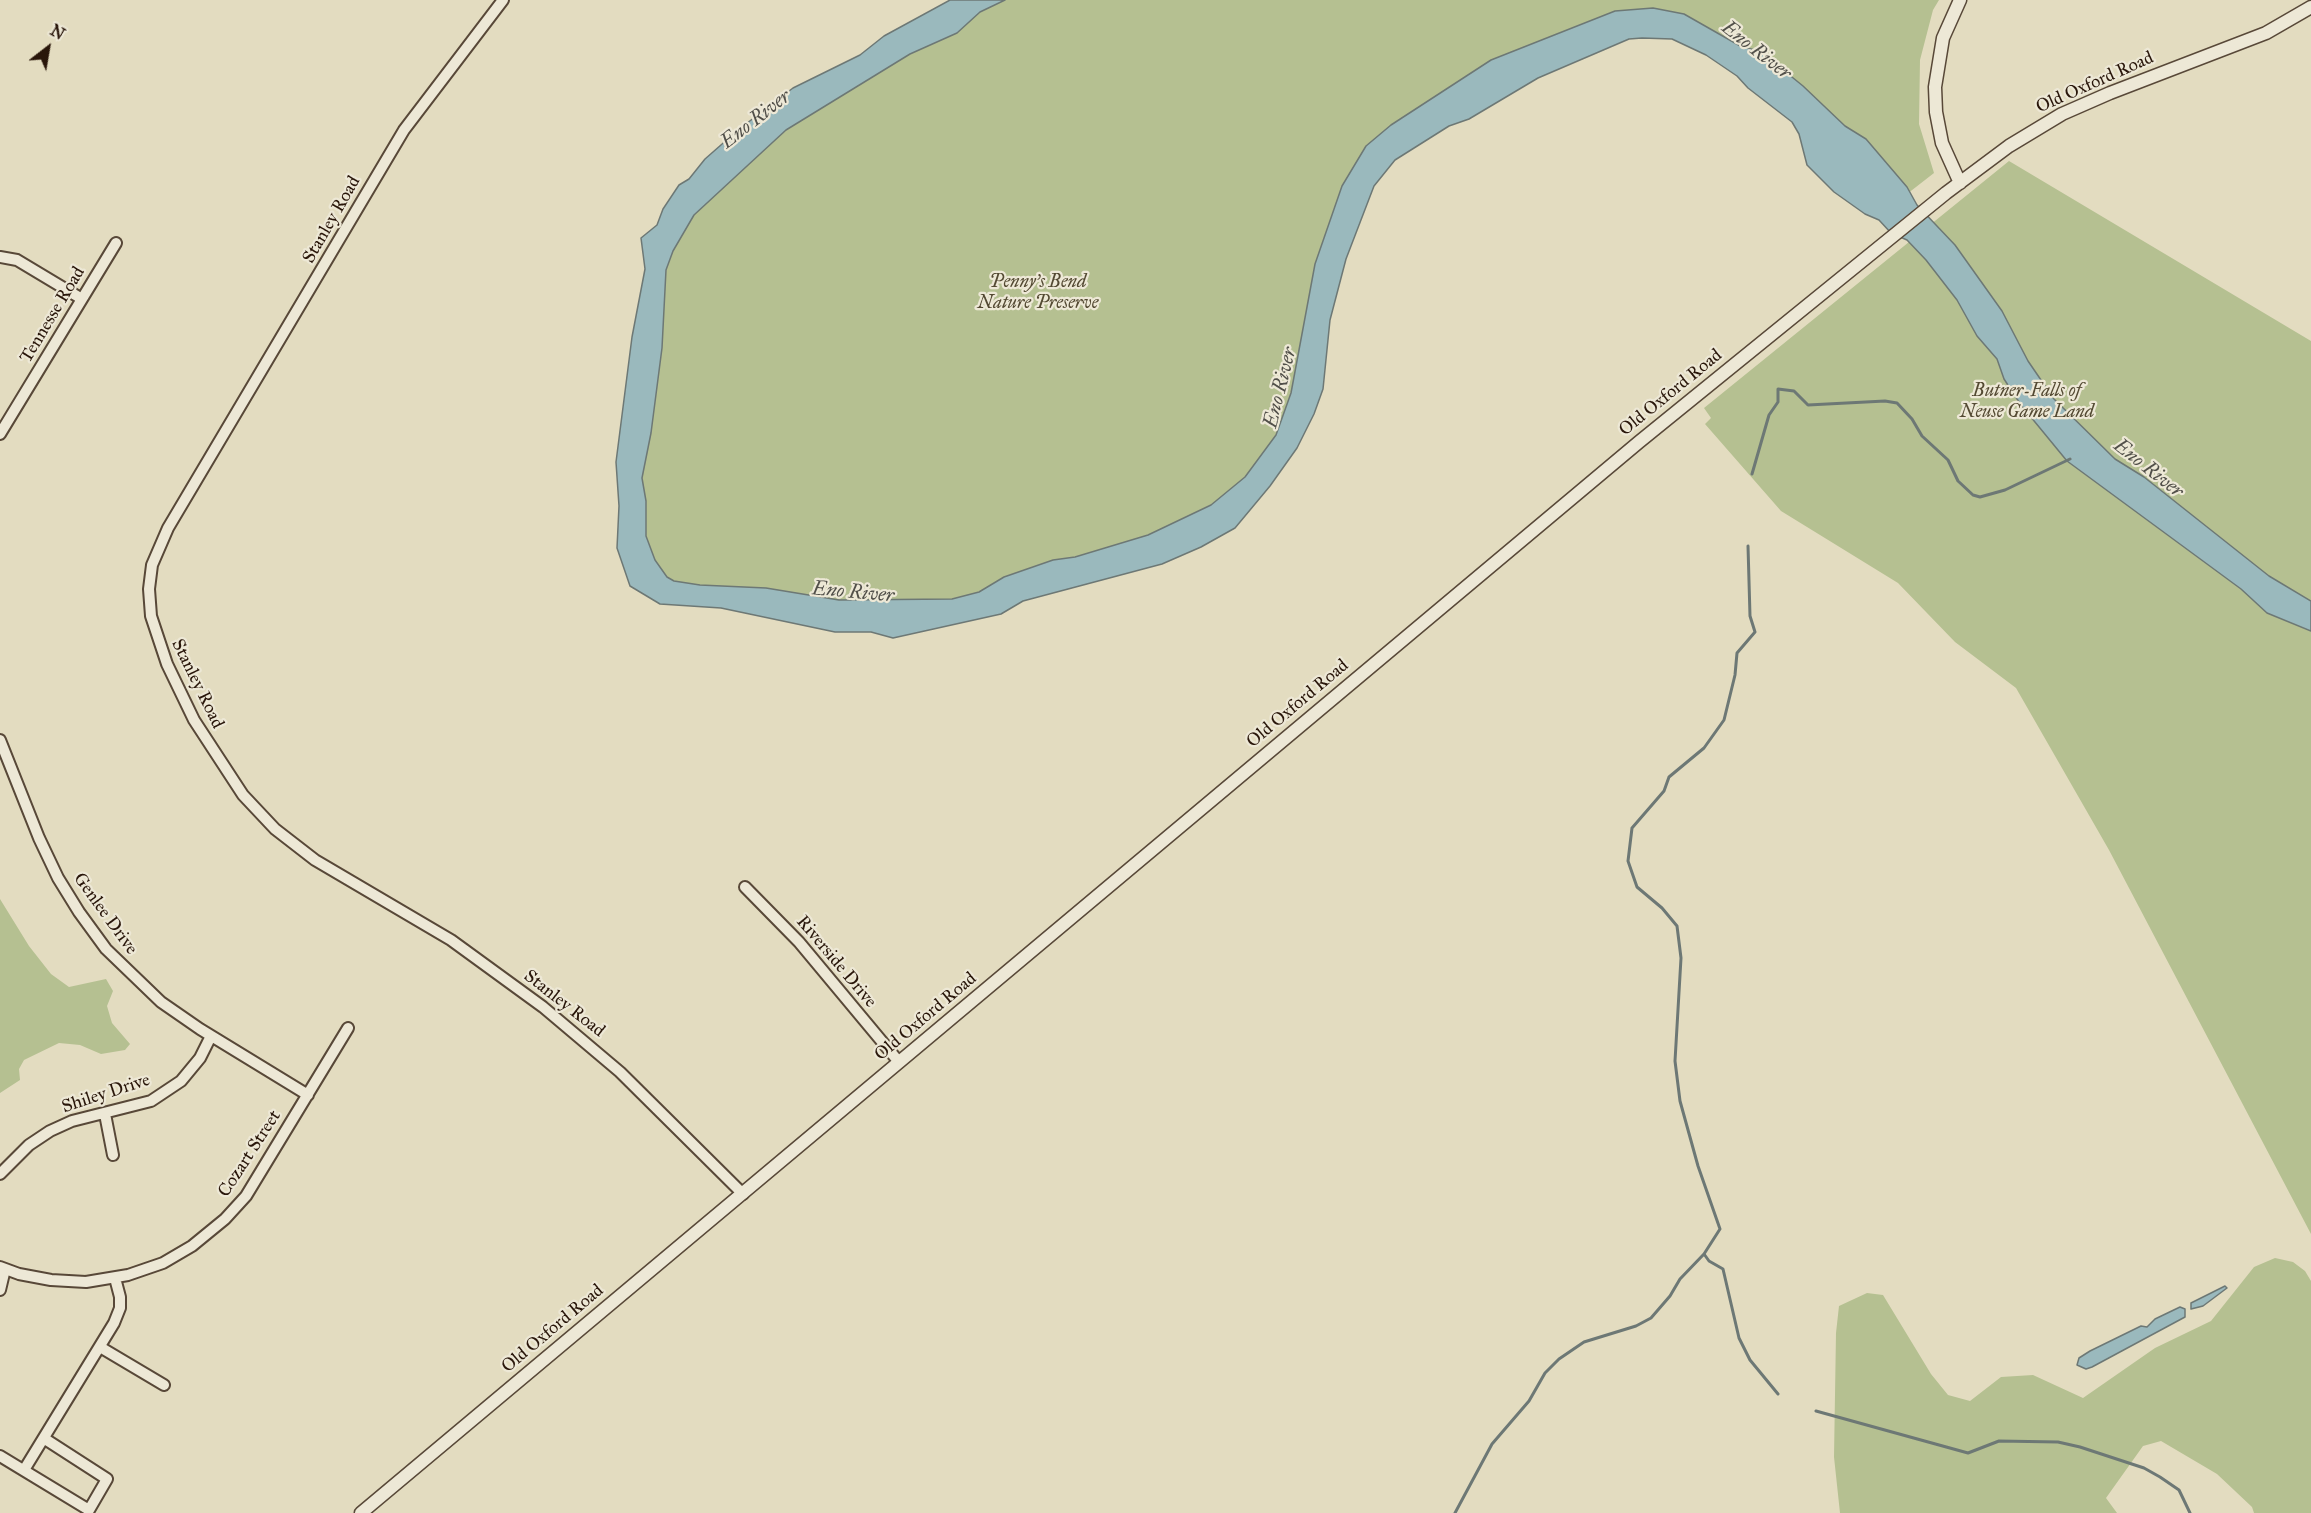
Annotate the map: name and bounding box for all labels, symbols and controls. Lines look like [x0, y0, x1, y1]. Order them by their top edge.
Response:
water label: Eno River [1716, 16, 1796, 86]
north arrow [18, 18, 78, 78]
text: N [47, 20, 68, 44]
street label: Old Oxford Road [2033, 47, 2157, 119]
water label: Eno River [716, 85, 796, 155]
street label: Stanley Road [298, 173, 366, 267]
street label: Tennesse Road [16, 263, 90, 367]
park label: Penny's Bend Nature Preserve [978, 272, 1098, 314]
water label: Eno River [1259, 345, 1303, 431]
street label: Old Oxford Road [1615, 345, 1727, 441]
park label: Butner-Falls of Neuse Game Land [1960, 381, 2094, 424]
water label: Eno River [2108, 434, 2188, 504]
water label: Eno River [811, 577, 895, 609]
street label: Stanley Road [166, 636, 228, 732]
street label: Old Oxford Road [1243, 655, 1353, 753]
street label: Genlee Drive [68, 869, 142, 959]
street label: Riverside Drive [791, 912, 881, 1012]
street label: Stanley Road [519, 966, 609, 1042]
street label: Old Oxford Road [871, 968, 981, 1066]
street label: Shiley Drive [59, 1070, 153, 1118]
street label: Cozart Street [214, 1107, 286, 1201]
street label: Old Oxford Road [498, 1280, 608, 1378]

